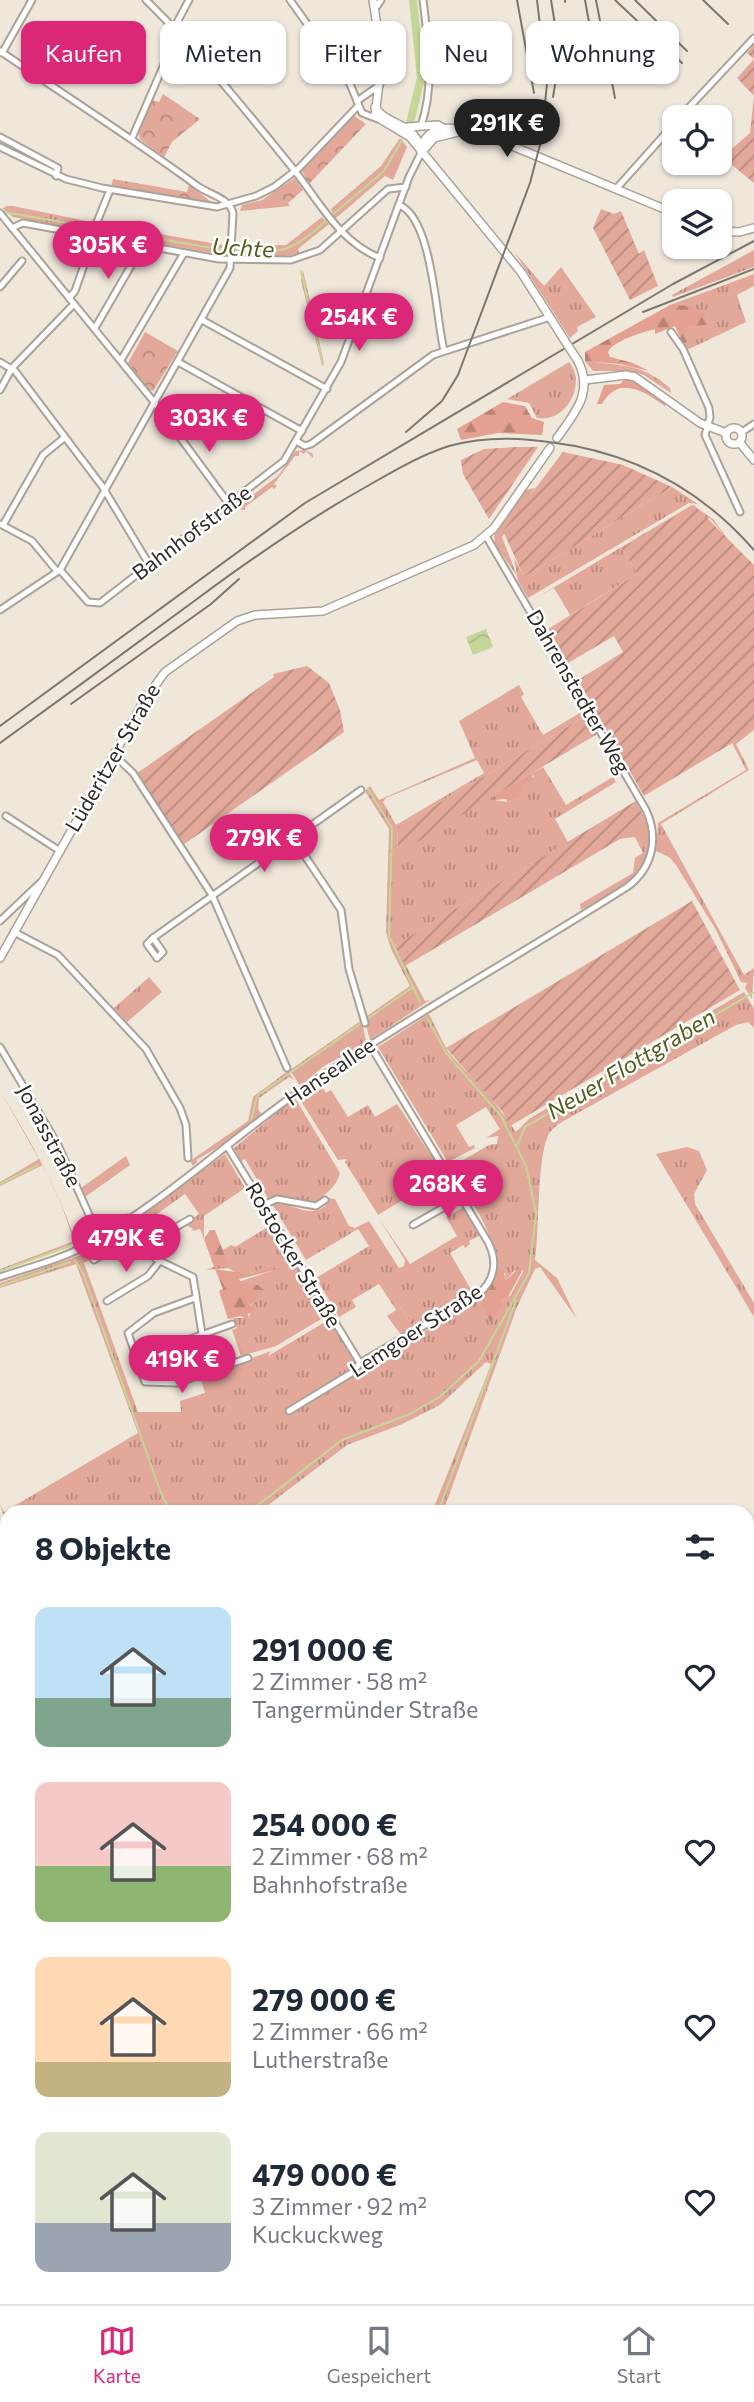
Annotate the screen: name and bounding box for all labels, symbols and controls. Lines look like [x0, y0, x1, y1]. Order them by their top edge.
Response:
chip: Kaufen [21, 21, 146, 84]
chip: Mieten [160, 21, 286, 84]
chip: Filter [300, 21, 406, 84]
chip: Neu [420, 21, 512, 84]
chip: Wohnung [526, 21, 679, 84]
pin: 291K € [450, 100, 564, 159]
map controls [662, 105, 732, 259]
button: locate [662, 105, 732, 175]
text: 291K € [470, 108, 544, 136]
button: layers [662, 189, 732, 259]
pin: 305K € [51, 222, 165, 281]
text: 305K € [69, 230, 147, 258]
water label: Uchte [211, 231, 275, 263]
pin: 254K € [302, 294, 416, 353]
text: 254K € [320, 302, 398, 330]
pin: 303K € [152, 394, 266, 454]
text: 303K € [170, 403, 248, 431]
street label: Bahnhofstraße [127, 479, 255, 585]
street label: Dahrenstedter Weg [522, 605, 636, 778]
street label: Lüderitzer Straße [59, 679, 164, 836]
pin: 279K € [207, 814, 321, 874]
text: 279K € [226, 823, 302, 851]
water label: Neuer Flottgraben [541, 1002, 720, 1124]
street label: Hanseallee [279, 1032, 379, 1110]
street label: Jonasstraße [13, 1080, 88, 1191]
pin: 268K € [391, 1160, 505, 1220]
text: 268K € [409, 1169, 487, 1197]
street label: Rostocker Straße [241, 1177, 347, 1331]
pin: 479K € [69, 1214, 183, 1274]
text: 479K € [88, 1223, 165, 1251]
street label: Lemgoer Straße [345, 1278, 486, 1382]
pin: 419K € [125, 1336, 239, 1395]
text: 419K € [145, 1344, 219, 1372]
icon: filters [681, 1528, 719, 1566]
text: 8 Objekte [35, 1529, 171, 1566]
text: 291 000 € [252, 1630, 393, 1667]
icon: home [91, 1635, 175, 1719]
icon: heart [681, 1658, 719, 1696]
text: 2 Zimmer · 58 m² [252, 1667, 427, 1695]
text: Tangermünder Straße [252, 1695, 478, 1723]
text: 254 000 € [252, 1805, 397, 1842]
icon: home [91, 1810, 175, 1894]
icon: heart [681, 1833, 719, 1871]
text: 2 Zimmer · 68 m² [252, 1842, 428, 1870]
text: Bahnhofstraße [252, 1870, 408, 1898]
text: 279 000 € [252, 1980, 396, 2017]
icon: home [91, 1985, 175, 2069]
icon: heart [681, 2008, 719, 2046]
text: 2 Zimmer · 66 m² [252, 2017, 428, 2045]
text: Lutherstraße [252, 2045, 388, 2073]
text: 479 000 € [252, 2155, 397, 2192]
icon: home [91, 2160, 175, 2244]
icon: heart [681, 2183, 719, 2221]
text: 3 Zimmer · 92 m² [252, 2192, 427, 2220]
text: Kuckuckweg [252, 2220, 383, 2248]
tab: Karte [93, 2322, 141, 2387]
tab: Gespeichert [327, 2322, 431, 2387]
tab: Start [617, 2322, 661, 2387]

